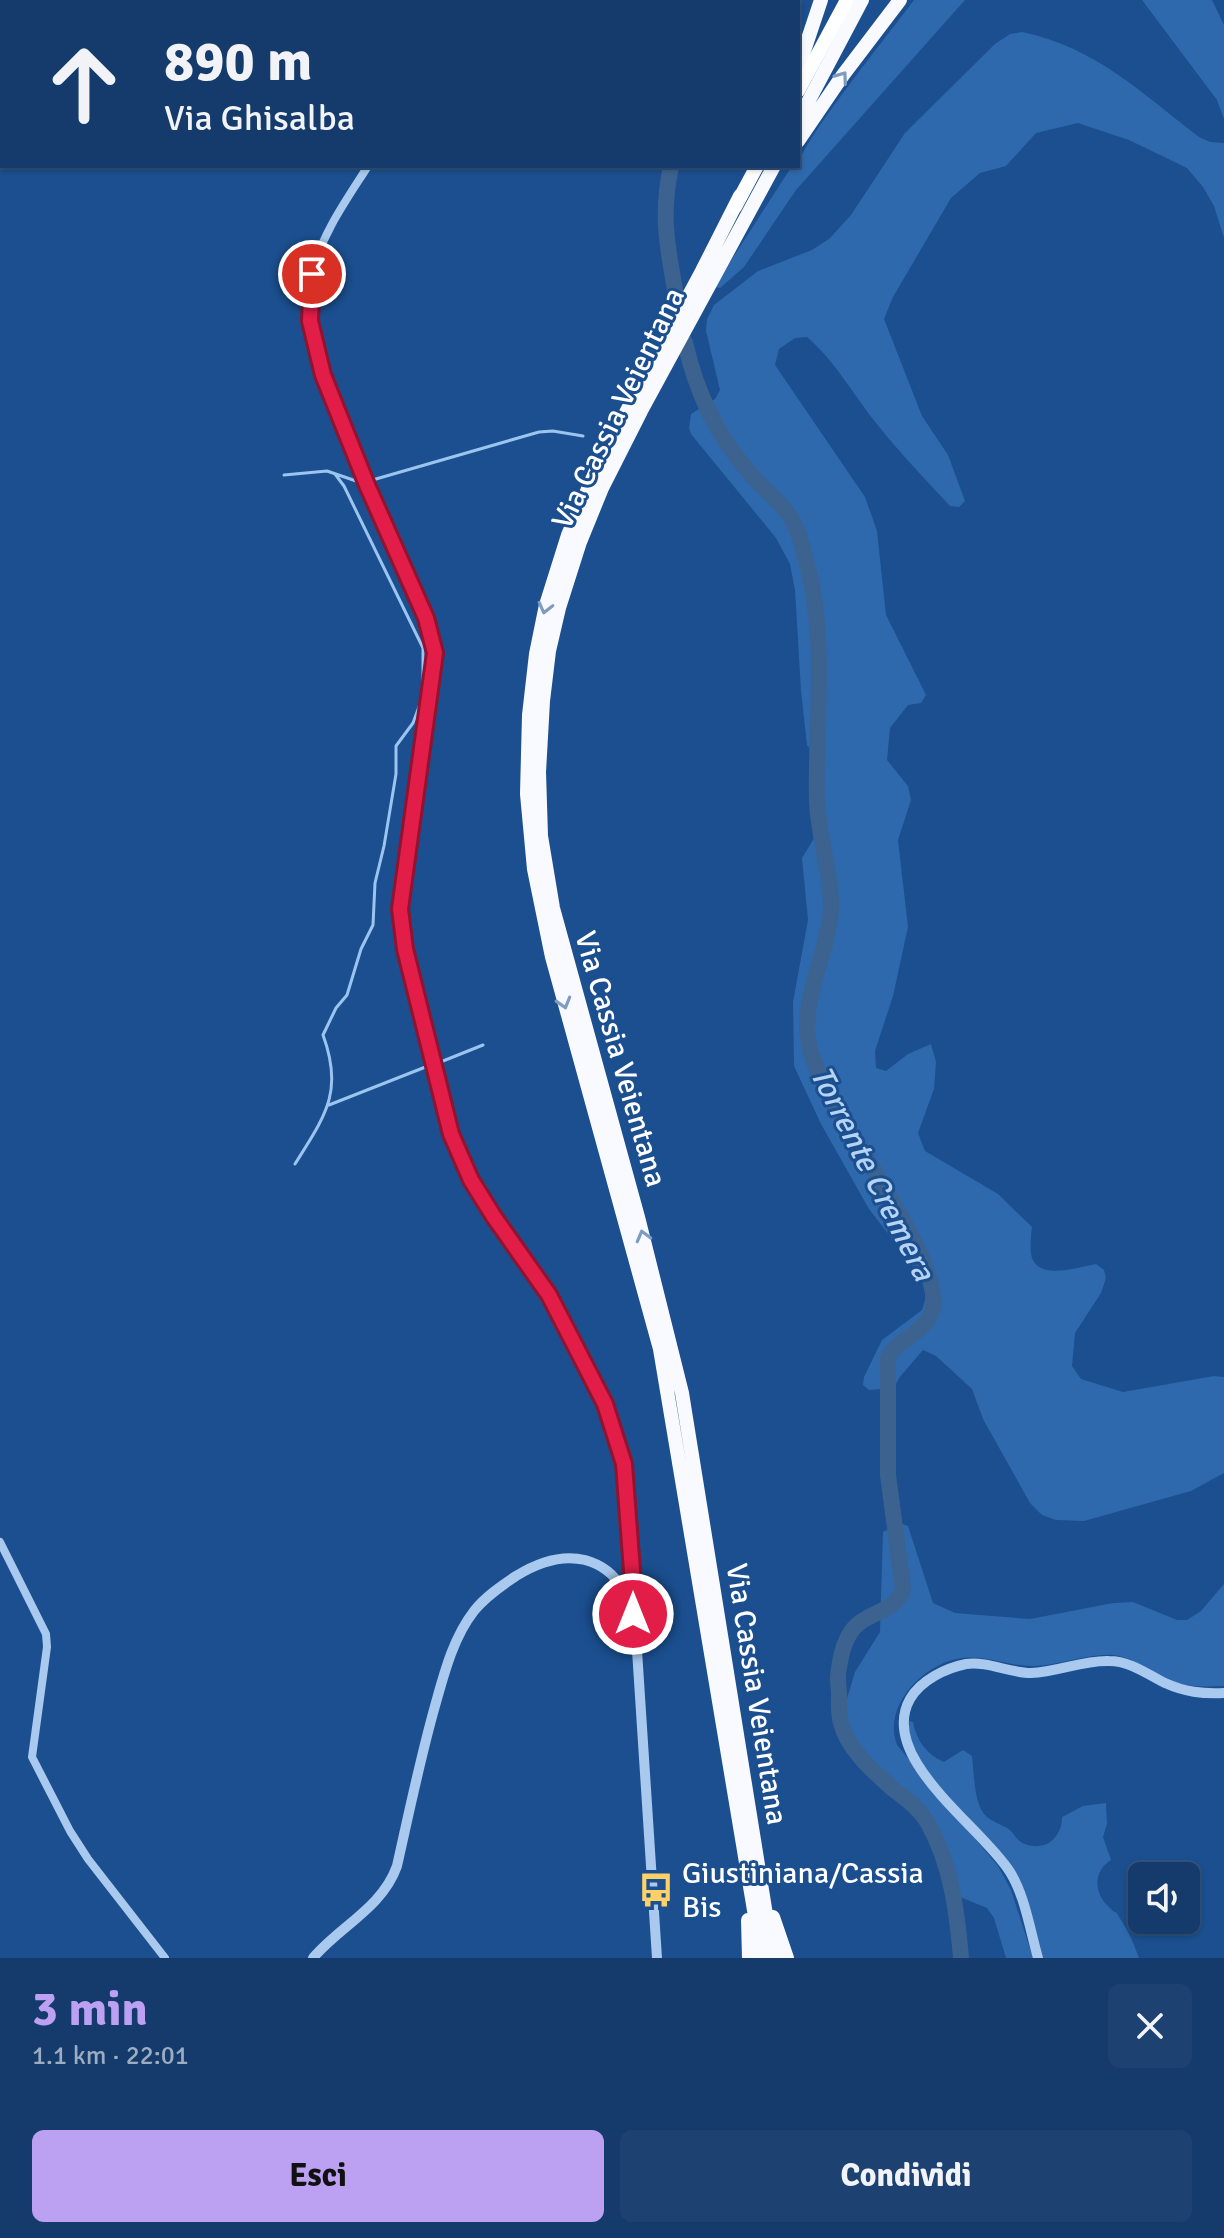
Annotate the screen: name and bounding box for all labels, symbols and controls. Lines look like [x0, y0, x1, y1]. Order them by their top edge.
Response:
text: 890 m [164, 27, 312, 96]
icon: ahead [32, 32, 136, 136]
one-way arrow [832, 71, 847, 86]
text: Via Ghisalba [164, 96, 355, 141]
pin [278, 240, 346, 308]
icon: arrive [290, 252, 334, 296]
street label: Via Cassia Veientana [544, 281, 693, 535]
one-way arrow [538, 601, 555, 615]
street label: Via Cassia Veientana [566, 927, 675, 1191]
one-way arrow [555, 995, 571, 1009]
water label: Torrente Cremera [802, 1059, 944, 1288]
one-way arrow [636, 1230, 653, 1243]
street label: Via Cassia Veientana [718, 1561, 795, 1827]
position arrow [591, 1572, 675, 1656]
place label: Giustiniana/Cassia Bis [682, 1855, 924, 1926]
map controls [1128, 1862, 1200, 1934]
button: sound [1128, 1862, 1200, 1934]
bus stop icon: Giustiniana/Cassia Bis [637, 1871, 675, 1909]
text: 3 min [32, 1980, 148, 2039]
button: close [1108, 1984, 1192, 2068]
text: 1.1 km · 22:01 [32, 2040, 189, 2072]
button: Esci [32, 2130, 604, 2222]
button: Condividi [620, 2130, 1192, 2222]

